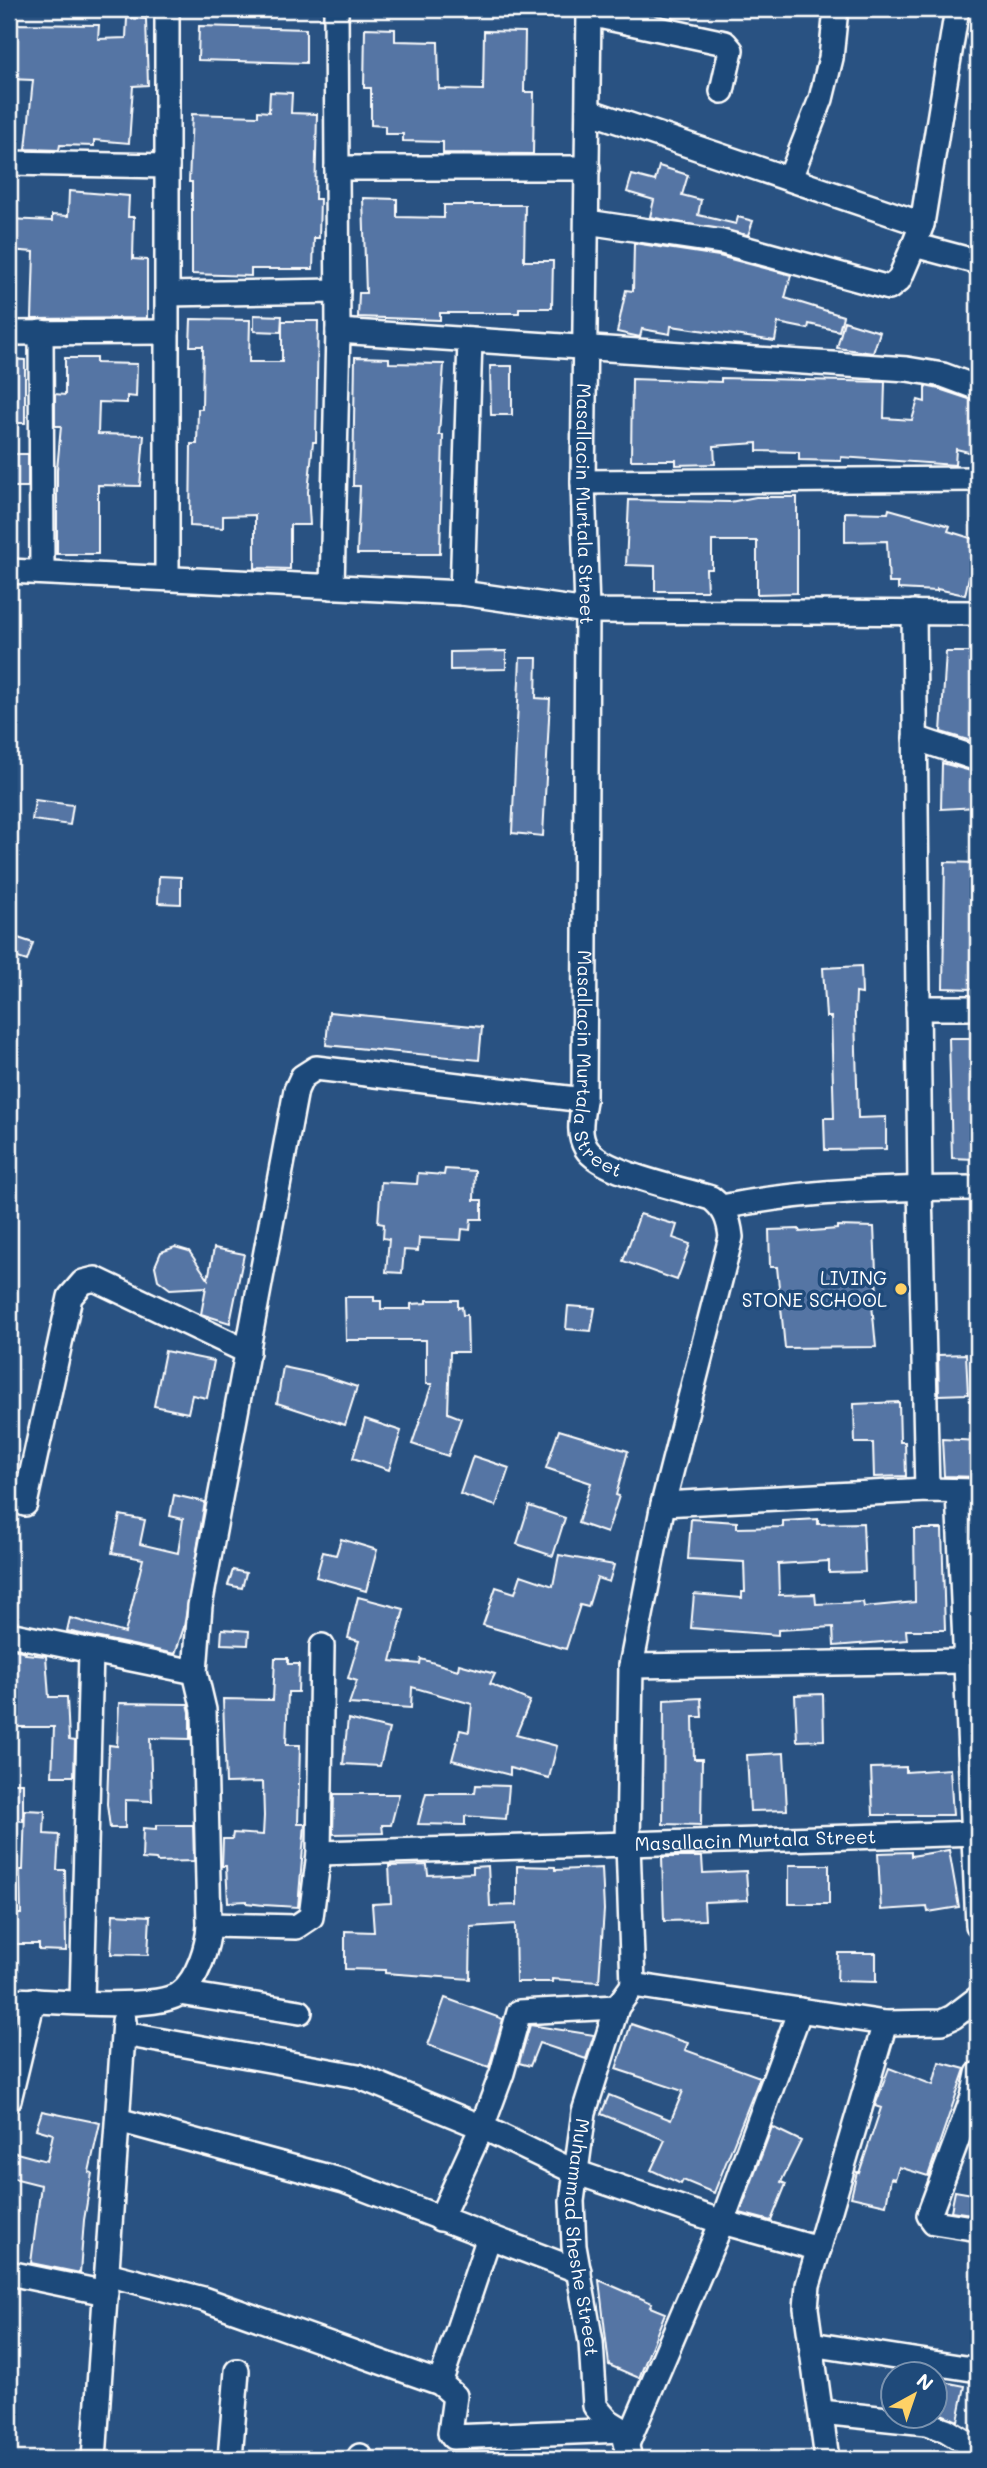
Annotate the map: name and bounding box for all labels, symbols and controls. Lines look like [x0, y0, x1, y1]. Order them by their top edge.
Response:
street label: Masallacin Murtala Street [571, 383, 600, 625]
street label: Masallacin Murtala Street [569, 950, 626, 1182]
place label: LIVING STONE SCHOOL [742, 1265, 887, 1312]
marker: LIVING STONE SCHOOL [893, 1281, 909, 1297]
street label: Masallacin Murtala Street [634, 1823, 876, 1856]
street label: Muhammad Sheshe Street [560, 2117, 605, 2357]
north arrow [878, 2360, 948, 2430]
text: N [912, 2367, 939, 2396]

